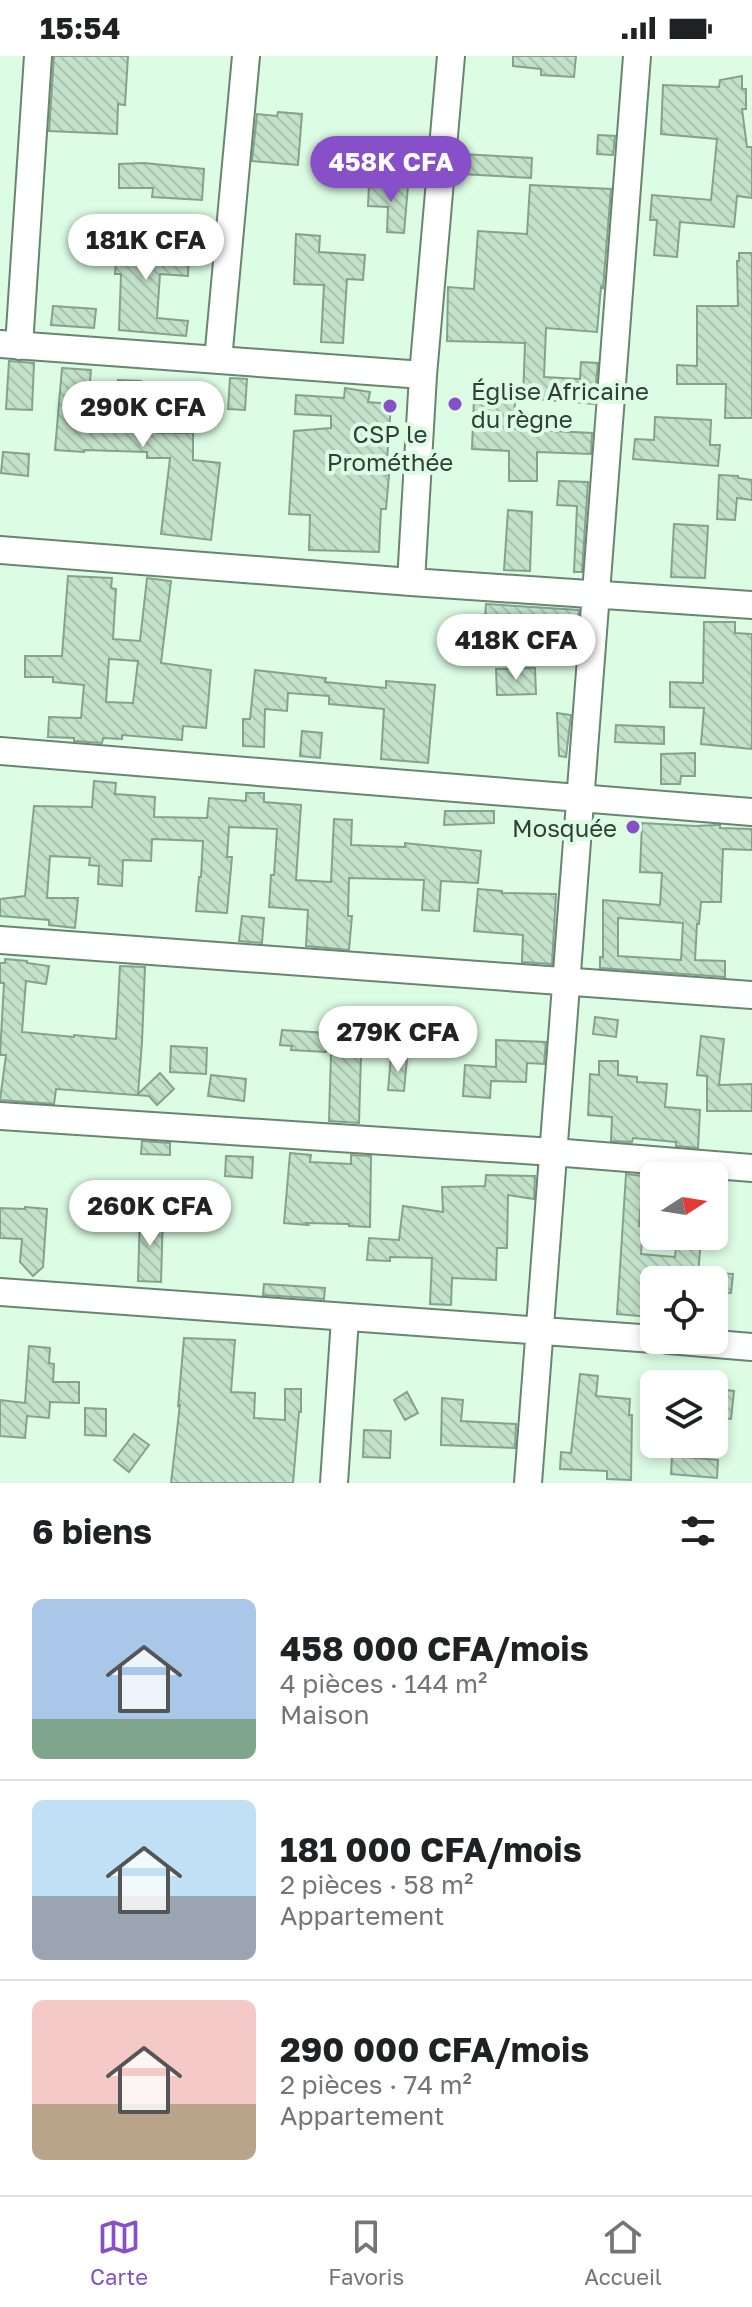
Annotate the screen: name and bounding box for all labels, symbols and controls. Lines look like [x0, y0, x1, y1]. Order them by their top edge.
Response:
text: 15:54 [40, 10, 120, 46]
pin: 458K CFA [308, 136, 474, 204]
text: 458K CFA [328, 146, 454, 177]
pin: 181K CFA [63, 214, 229, 282]
text: 181K CFA [86, 224, 206, 255]
place label: Église Africaine du règne [471, 376, 649, 433]
pin: 290K CFA [60, 381, 226, 449]
text: 290K CFA [80, 391, 206, 422]
marker: Église Africaine du règne [446, 395, 464, 413]
marker: CSP le Prométhée [381, 397, 399, 415]
place label: CSP le Prométhée [327, 419, 453, 476]
pin: 418K CFA [433, 614, 599, 682]
text: 418K CFA [455, 624, 577, 655]
place label: Mosquée [512, 813, 617, 842]
marker: Mosquée [624, 818, 642, 836]
pin: 279K CFA [315, 1006, 481, 1074]
text: 279K CFA [337, 1016, 459, 1047]
north arrow [640, 1162, 728, 1250]
map controls [640, 1162, 728, 1458]
pin: 260K CFA [67, 1180, 233, 1248]
text: 260K CFA [87, 1190, 213, 1221]
button: locate [640, 1266, 728, 1354]
button: layers [640, 1370, 728, 1458]
icon: filters [676, 1509, 720, 1553]
text: 6 biens [32, 1511, 152, 1551]
text: 458 000 CFA/mois [280, 1628, 589, 1668]
icon: home [96, 1631, 192, 1727]
text: 4 pièces · 144 m² [280, 1668, 487, 1699]
text: Maison [280, 1699, 369, 1730]
text: 181 000 CFA/mois [280, 1829, 582, 1869]
icon: home [96, 1832, 192, 1928]
text: 2 pièces · 58 m² [280, 1869, 473, 1900]
text: Appartement [280, 1900, 444, 1931]
text: 290 000 CFA/mois [280, 2029, 589, 2069]
icon: home [96, 2032, 192, 2128]
text: 2 pièces · 74 m² [280, 2069, 472, 2100]
text: Appartement [280, 2100, 444, 2131]
tab: Carte [90, 2215, 148, 2290]
tab: Favoris [328, 2215, 404, 2290]
tab: Accueil [584, 2215, 662, 2290]

